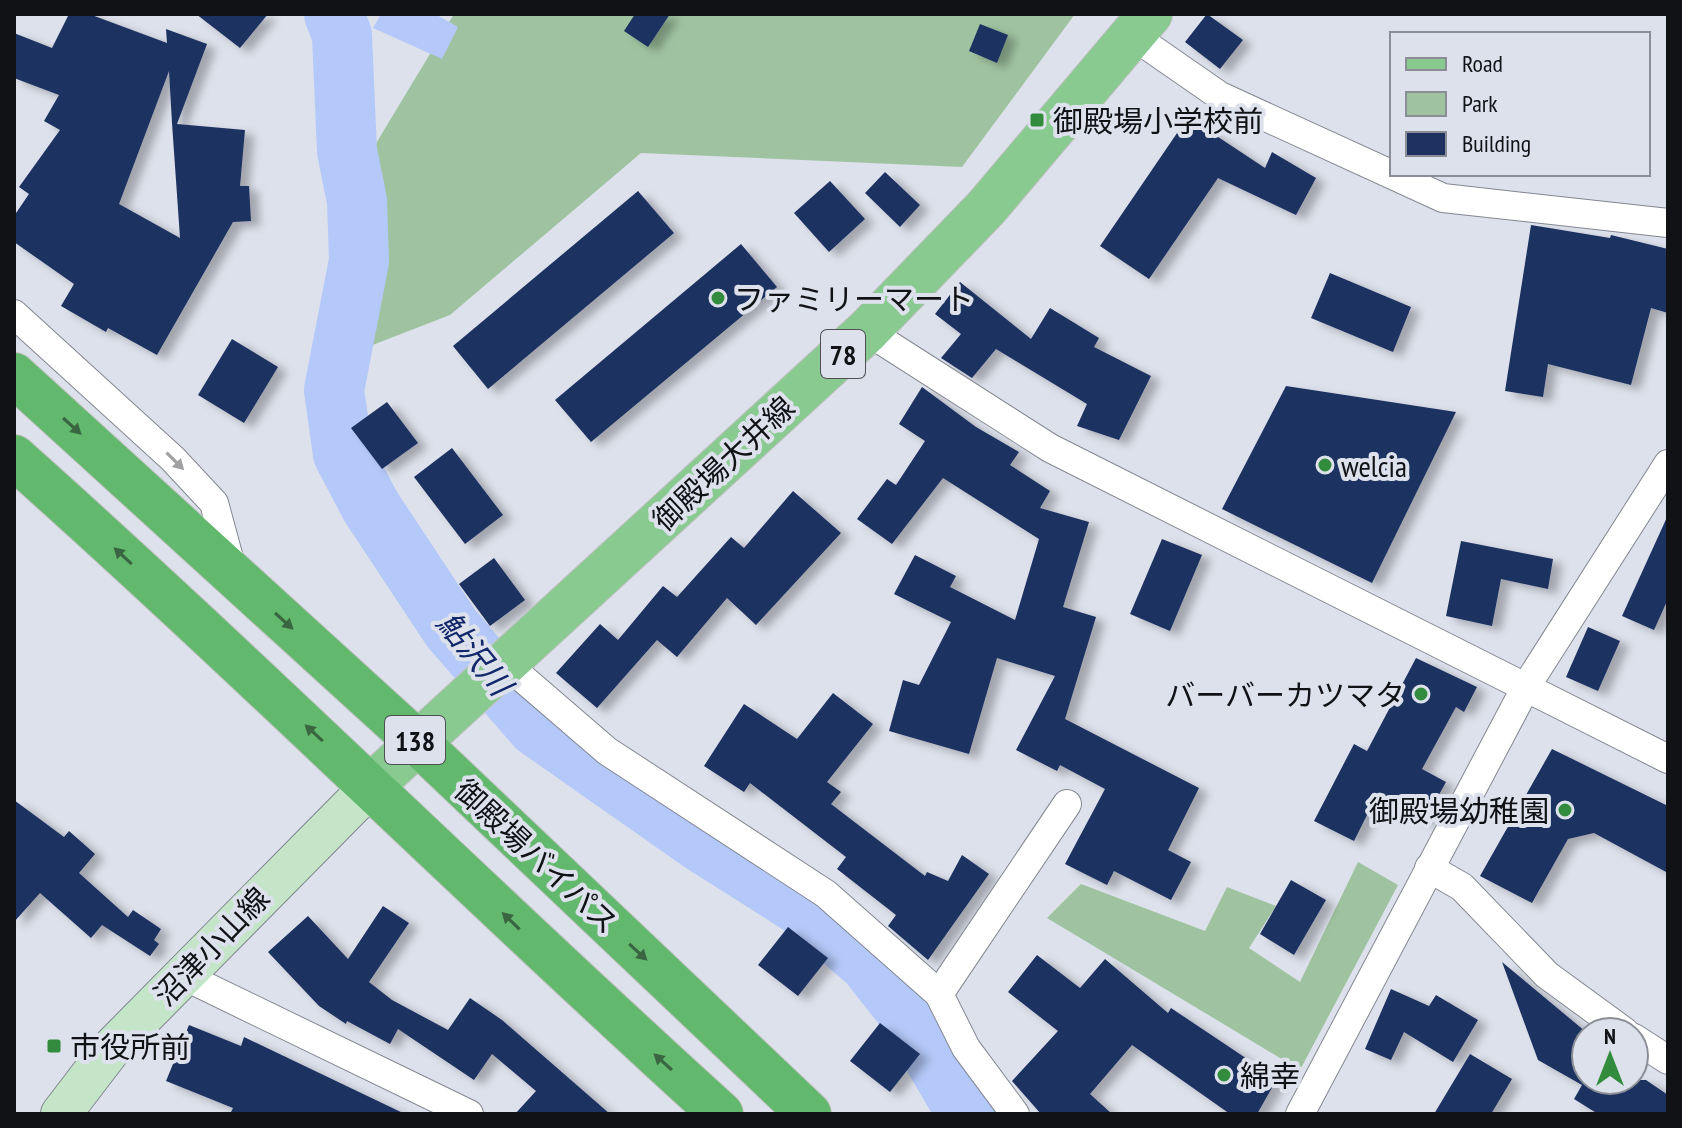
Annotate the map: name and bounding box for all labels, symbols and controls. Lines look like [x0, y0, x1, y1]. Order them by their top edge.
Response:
legend [1390, 32, 1650, 176]
text: Road [1462, 48, 1503, 79]
text: Park [1462, 88, 1498, 119]
place label: 御殿場小学校前 [1053, 101, 1263, 140]
marker: 御殿場小学校前 [1028, 111, 1046, 129]
text: Building [1462, 128, 1531, 159]
place label: ファミリーマート [734, 279, 974, 318]
marker: ファミリーマート [709, 289, 727, 307]
road number: 78 [821, 330, 865, 378]
street label: 御殿場大井線 [644, 387, 802, 539]
one-way arrow [63, 417, 82, 435]
place label: welcia [1341, 446, 1407, 485]
one-way arrow [165, 451, 184, 470]
marker: welcia [1316, 456, 1334, 474]
one-way arrow [114, 547, 133, 565]
water label: 鮎沢川 [428, 602, 523, 706]
one-way arrow [274, 612, 294, 629]
place label: バーバーカツマタ [1165, 675, 1405, 714]
marker: バーバーカツマタ [1412, 685, 1430, 703]
road number: 138 [385, 716, 445, 764]
one-way arrow [305, 724, 324, 742]
street label: 御殿場バイパス [447, 770, 627, 942]
place label: 御殿場幼稚園 [1369, 791, 1549, 830]
marker: 御殿場幼稚園 [1556, 801, 1574, 819]
street label: 沼津小山線 [145, 879, 277, 1013]
one-way arrow [502, 912, 521, 930]
one-way arrow [628, 942, 647, 960]
north arrow [1570, 1016, 1650, 1096]
text: N [1604, 1022, 1616, 1050]
place label: 市役所前 [70, 1027, 190, 1066]
marker: 市役所前 [45, 1037, 63, 1055]
one-way arrow [654, 1053, 673, 1071]
place label: 綿幸 [1240, 1056, 1300, 1095]
marker: 綿幸 [1215, 1066, 1233, 1084]

